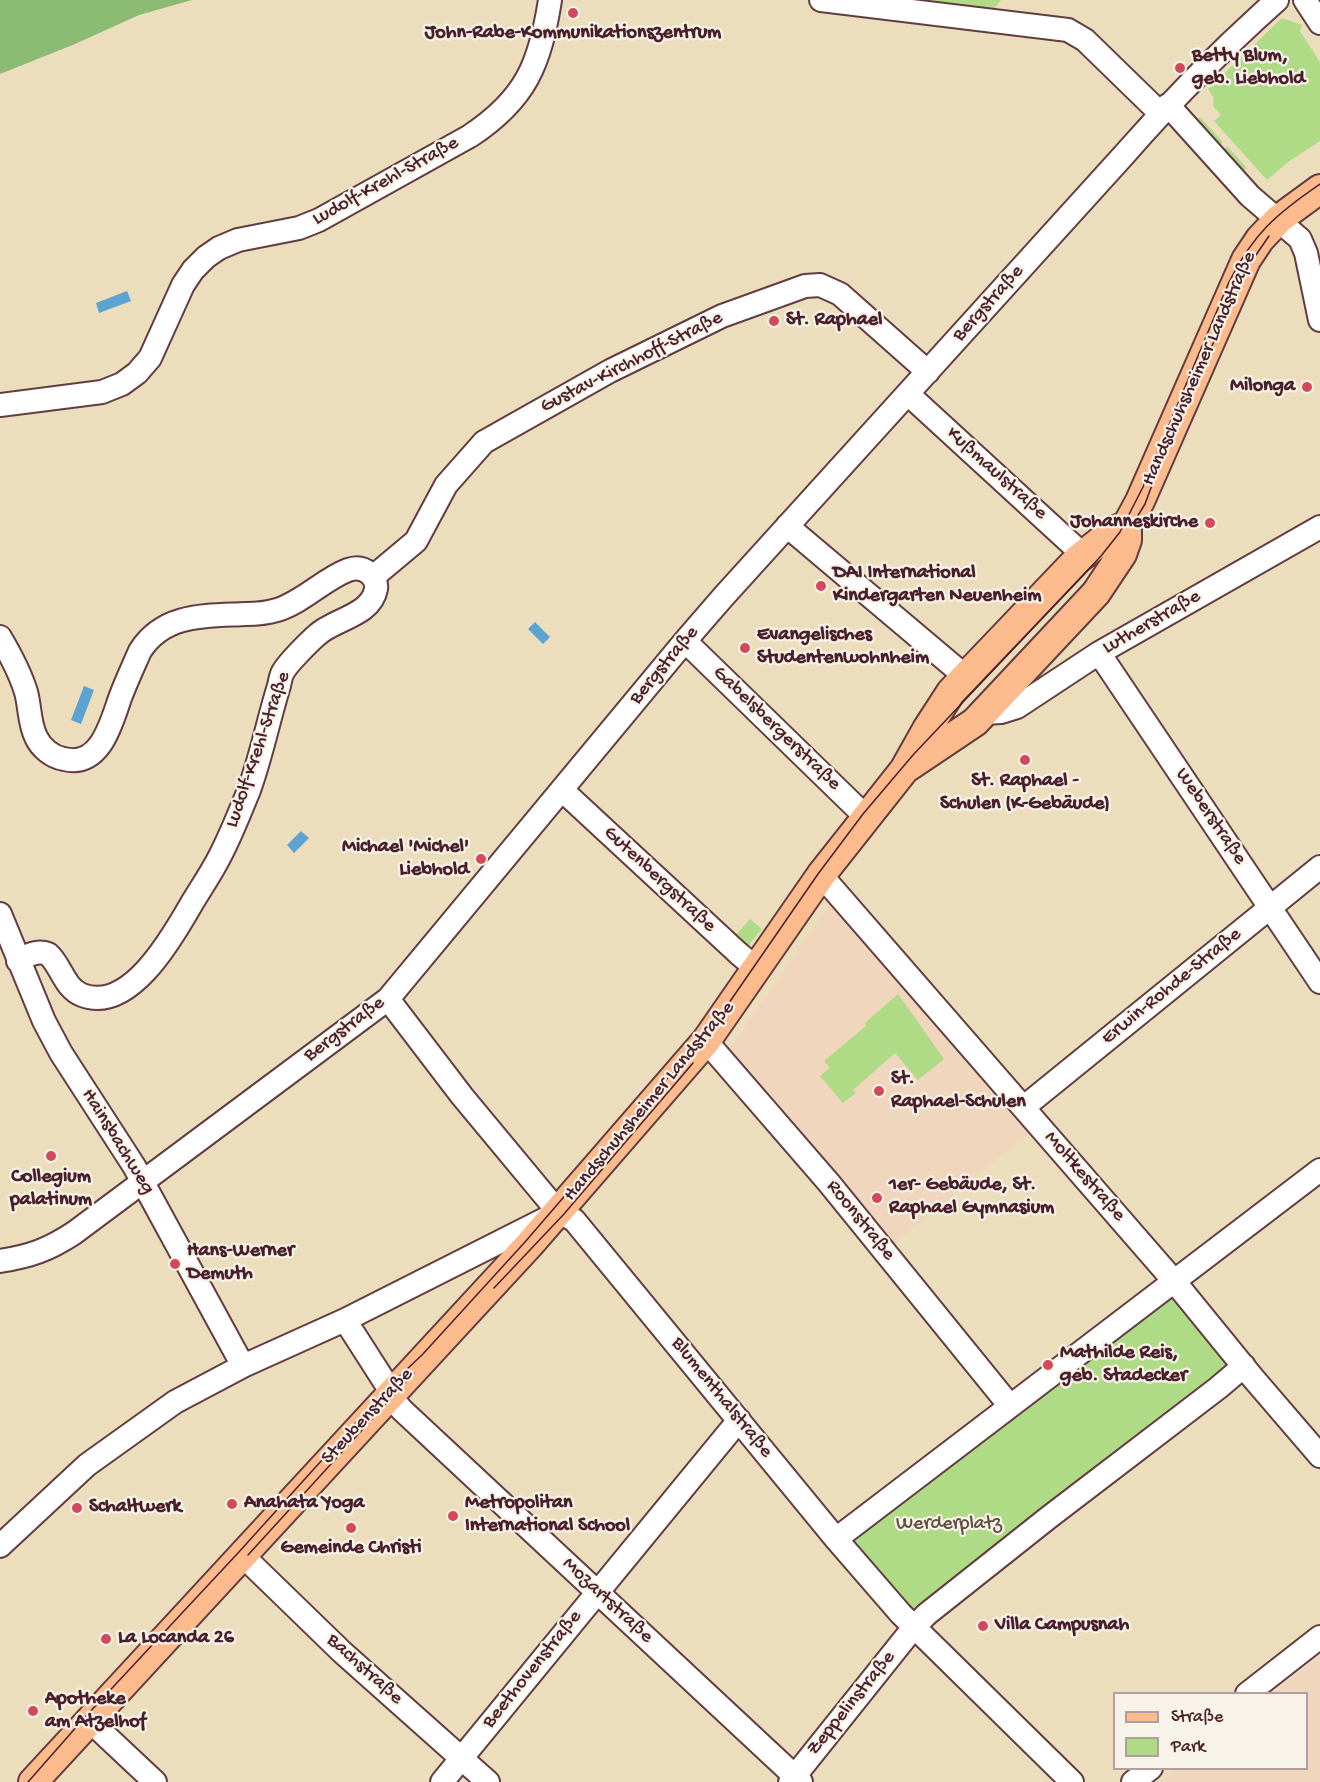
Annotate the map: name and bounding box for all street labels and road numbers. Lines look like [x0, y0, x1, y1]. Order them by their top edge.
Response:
street label: Ludolf-Krehl-Straße [309, 132, 463, 232]
street label: Handschuhsheimer Landstraße [1137, 248, 1263, 490]
street label: Bergstraße [948, 261, 1030, 347]
street label: Gustav-Kirchhoff-Straße [537, 307, 727, 419]
street label: Kußmaulstraße [940, 422, 1052, 526]
street label: Lutherstraße [1099, 585, 1205, 661]
street label: Bergstraße [625, 622, 705, 710]
street label: Gabelsbergerstraße [707, 662, 845, 796]
street label: Ludolf-Krehl-Straße [221, 669, 297, 831]
street label: Weberstraße [1169, 764, 1251, 870]
street label: Gutenbergstraße [598, 822, 720, 938]
street label: Erwin-Rohde-Straße [1097, 923, 1247, 1051]
street label: Bergstraße [300, 992, 390, 1068]
street label: Handschuhsheimer Landstraße [559, 997, 741, 1207]
street label: Hainsbachweg [75, 1085, 159, 1199]
street label: Moltkestraße [1038, 1127, 1130, 1227]
street label: Roonstraße [820, 1176, 900, 1266]
street label: Blumenthalstraße [665, 1333, 777, 1463]
street label: Steubenstraße [317, 1364, 419, 1470]
street label: Mozartstraße [557, 1553, 657, 1649]
street label: Beethovenstraße [478, 1606, 588, 1734]
street label: Bachstraße [321, 1629, 407, 1711]
street label: Zeppelinstraße [802, 1647, 902, 1761]

